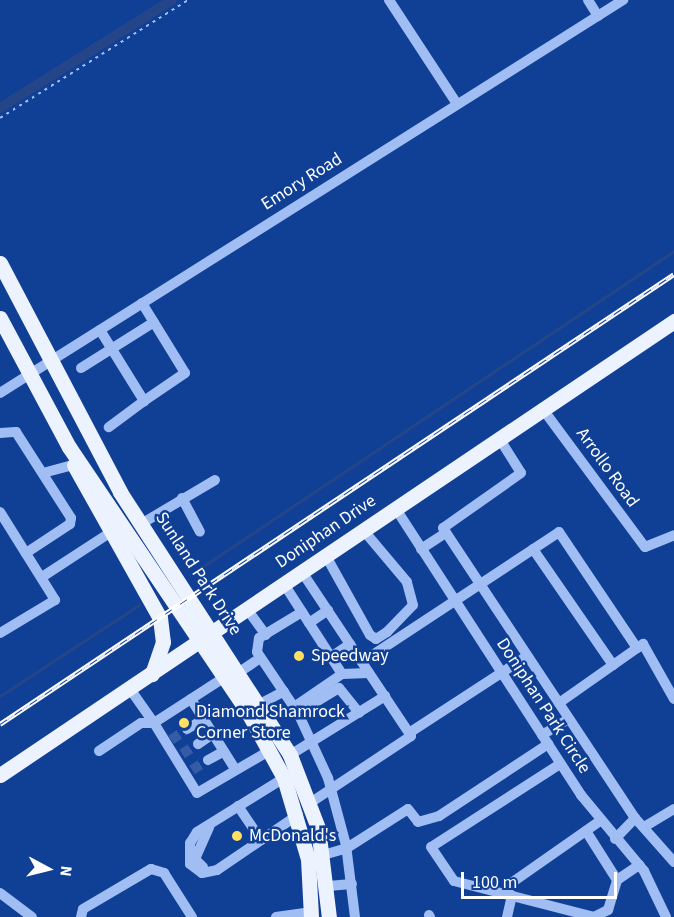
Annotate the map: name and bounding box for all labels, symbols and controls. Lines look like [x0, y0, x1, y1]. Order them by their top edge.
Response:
street label: Emory Road [257, 149, 347, 215]
street label: Arrollo Road [571, 424, 643, 512]
street label: Doniphan Drive [272, 490, 380, 574]
street label: Sunland Park Drive [150, 508, 246, 640]
street label: Doniphan Park Circle [491, 634, 595, 778]
place label: Speedway [311, 645, 389, 667]
marker: Speedway [292, 649, 306, 663]
place label: Diamond Shamrock Corner Store [196, 702, 345, 744]
marker: Diamond Shamrock Corner Store [177, 716, 191, 730]
place label: McDonald's [249, 825, 336, 847]
marker: McDonald's [230, 829, 244, 843]
north arrow [18, 839, 78, 899]
scale bar [464, 860, 620, 898]
text: N [54, 865, 77, 878]
text: 100 m [472, 870, 517, 895]

